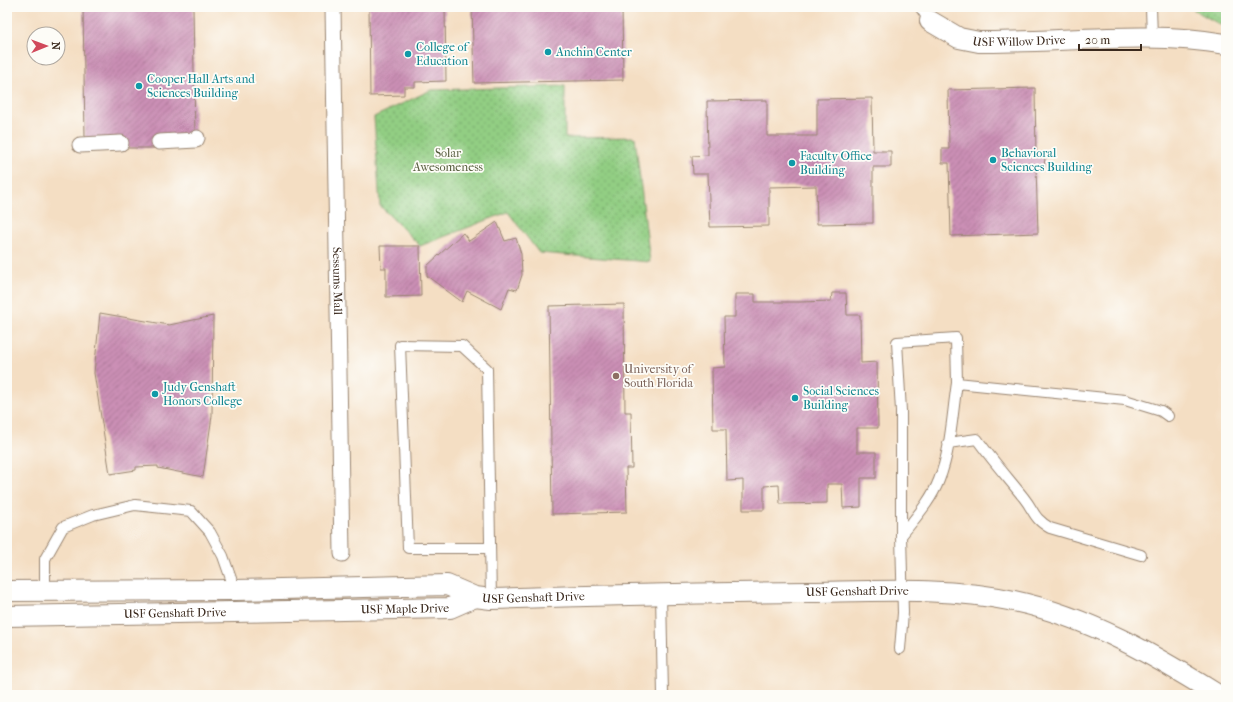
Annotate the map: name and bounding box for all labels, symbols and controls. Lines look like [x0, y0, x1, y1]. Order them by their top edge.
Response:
north arrow [26, 26, 66, 66]
scale bar [1079, 26, 1141, 52]
street label: USF Willow Drive [971, 33, 1066, 50]
text: 20 m [1085, 33, 1110, 47]
place label: College of Education [416, 40, 470, 68]
text: N [49, 42, 62, 51]
place label: Anchin Center [555, 45, 633, 59]
marker: Anchin Center [543, 47, 553, 57]
marker: College of Education [403, 49, 413, 59]
place label: Cooper Hall Arts and Sciences Building [147, 72, 255, 100]
marker: Cooper Hall Arts and Sciences Building [134, 81, 144, 91]
park label: Solar Awesomeness [412, 146, 484, 174]
place label: Behavioral Sciences Building [1001, 146, 1092, 174]
place label: Faculty Office Building [800, 149, 872, 177]
marker: Behavioral Sciences Building [988, 155, 998, 165]
marker: Faculty Office Building [787, 158, 797, 168]
street label: Sessums Mall [330, 247, 345, 316]
place label: University of South Florida [624, 362, 695, 390]
marker: University of South Florida [611, 371, 621, 381]
place label: Judy Genshaft Honors College [162, 380, 242, 408]
place label: Social Sciences Building [803, 384, 880, 412]
marker: Judy Genshaft Honors College [150, 389, 160, 399]
marker: Social Sciences Building [790, 393, 800, 403]
street label: USF Genshaft Drive [806, 584, 909, 599]
street label: USF Genshaft Drive [481, 589, 585, 606]
street label: USF Maple Drive [361, 601, 449, 617]
street label: USF Genshaft Drive [123, 605, 227, 621]

